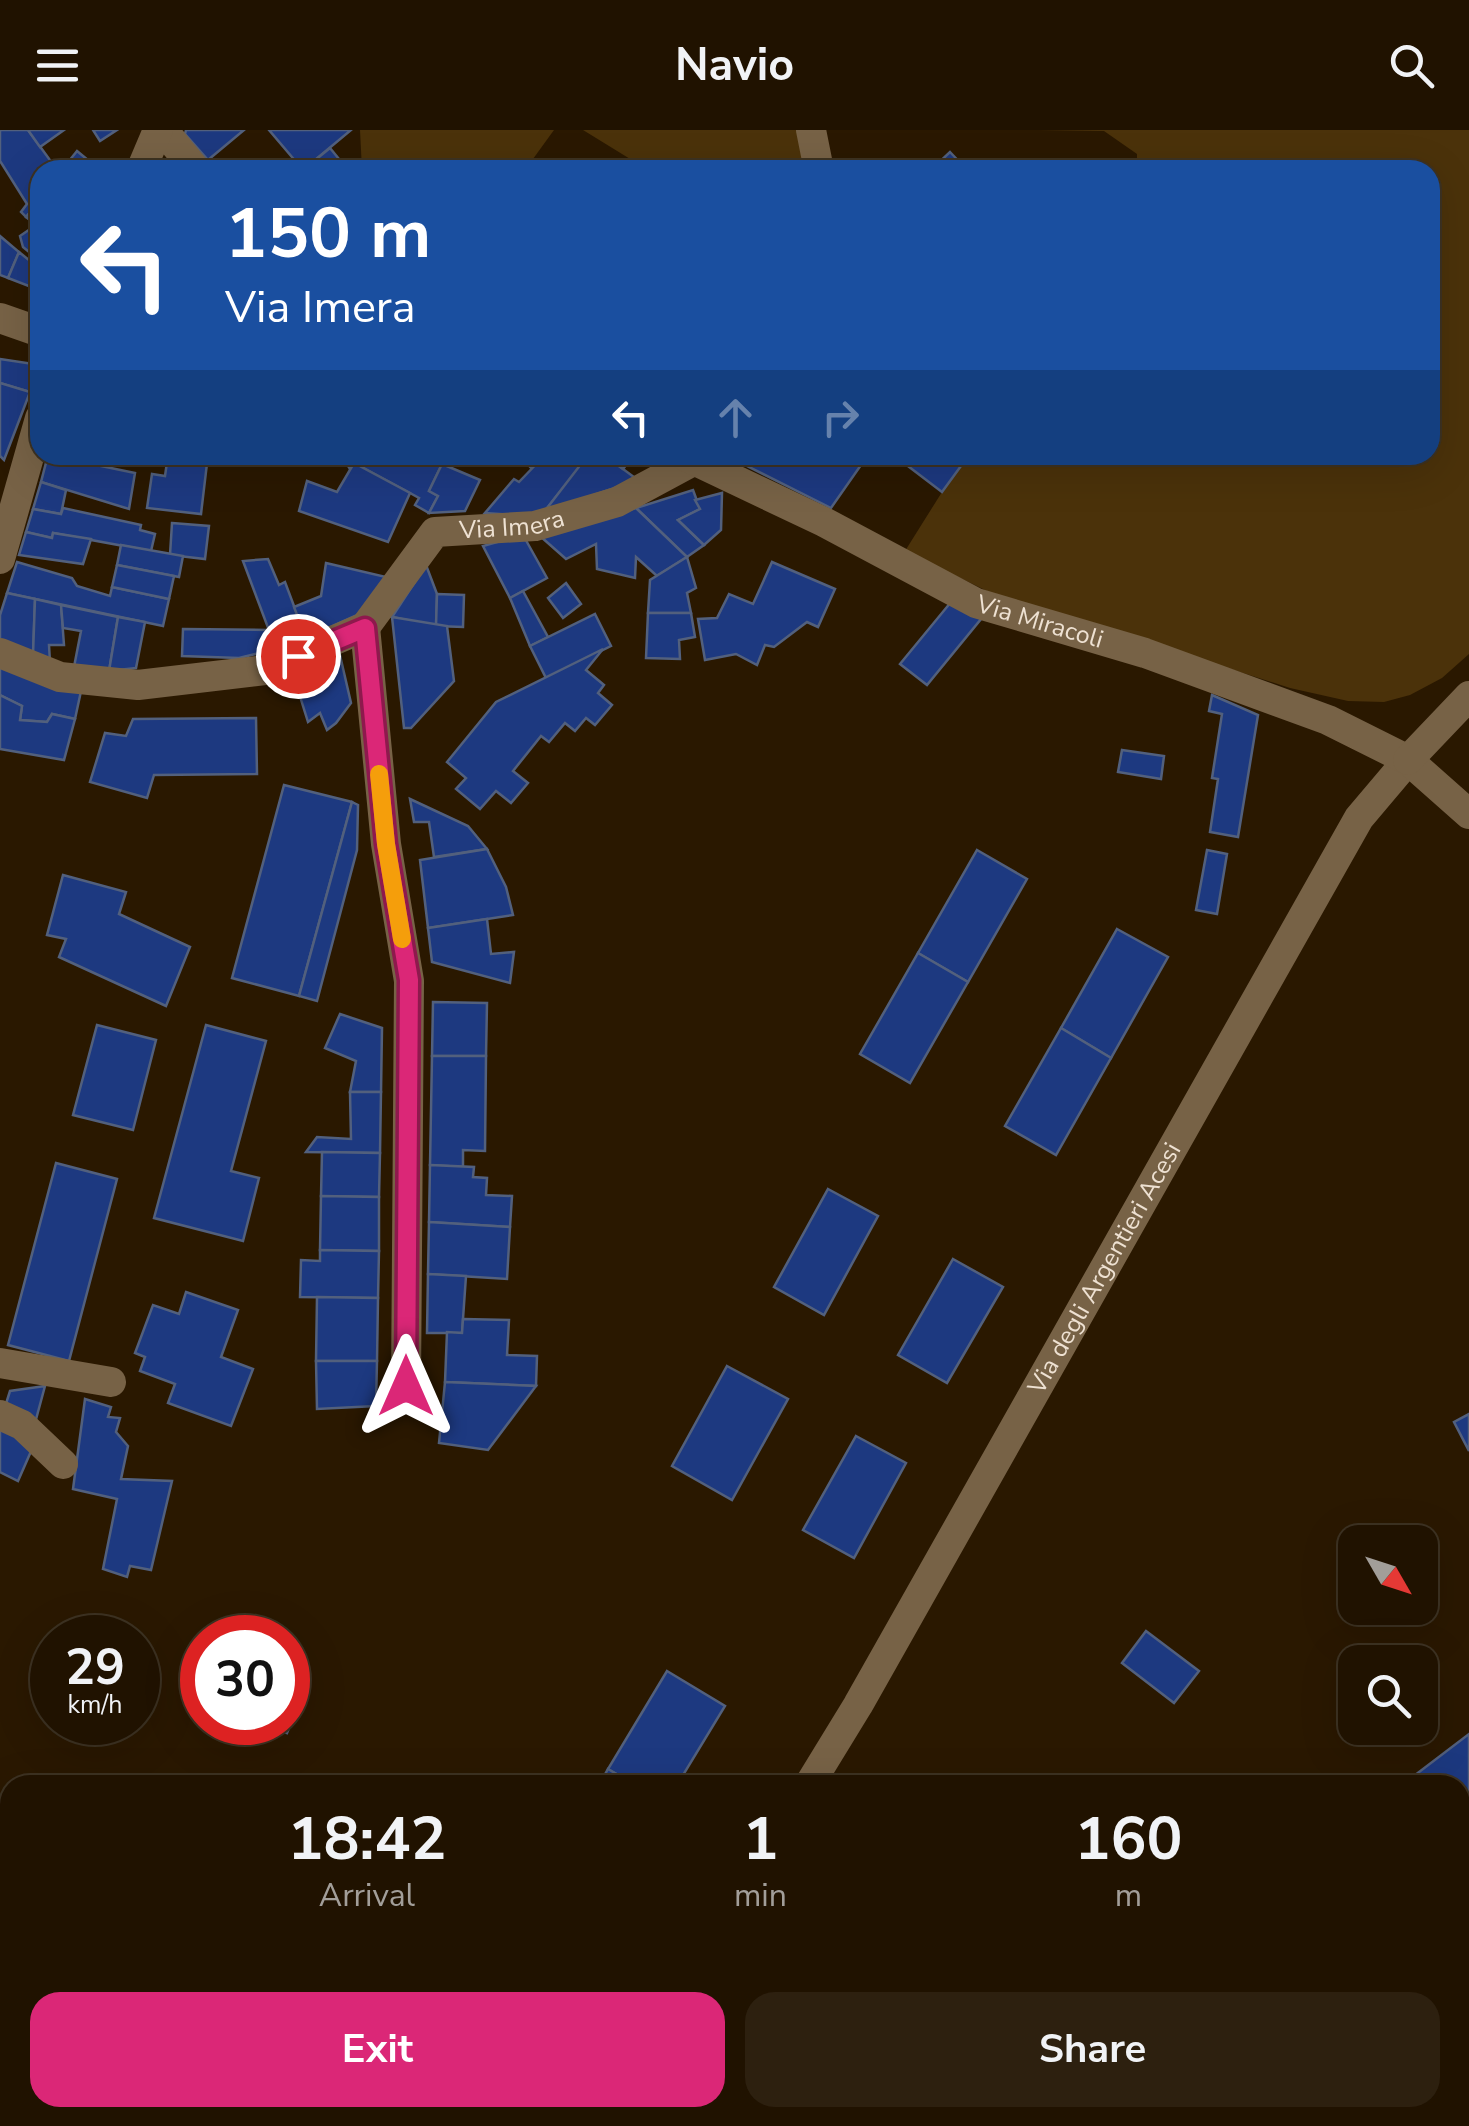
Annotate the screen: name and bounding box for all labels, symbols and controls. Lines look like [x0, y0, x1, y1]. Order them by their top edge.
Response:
text: Navio [675, 35, 794, 96]
icon: menu [30, 38, 85, 93]
icon: search [1384, 38, 1439, 93]
text: 150 m [225, 186, 431, 282]
icon: left [60, 200, 190, 330]
text: Via Imera [225, 277, 416, 338]
icon: left [603, 390, 658, 445]
icon: ahead [708, 390, 763, 445]
icon: right [813, 390, 868, 445]
street label: Via Imera [457, 501, 569, 548]
street label: Via Miracoli [972, 587, 1107, 657]
pin [256, 614, 341, 699]
icon: arrive [271, 629, 326, 684]
street label: Via degli Argentieri Acesi [1019, 1137, 1189, 1401]
position arrow [354, 1334, 458, 1438]
north arrow [1338, 1525, 1438, 1625]
map controls [1338, 1525, 1438, 1745]
speed limit sign: 30 [180, 1615, 310, 1745]
text: 29 [65, 1633, 125, 1702]
button: search [1338, 1645, 1438, 1745]
text: km/h [67, 1688, 123, 1722]
text: 18:42 [288, 1798, 446, 1880]
text: 1 [742, 1798, 778, 1880]
text: 160 [1074, 1798, 1182, 1880]
text: Arrival [319, 1874, 415, 1917]
text: min [734, 1874, 787, 1917]
text: m [1115, 1874, 1142, 1917]
button: Exit [30, 1992, 725, 2107]
button: Share [745, 1992, 1440, 2107]

